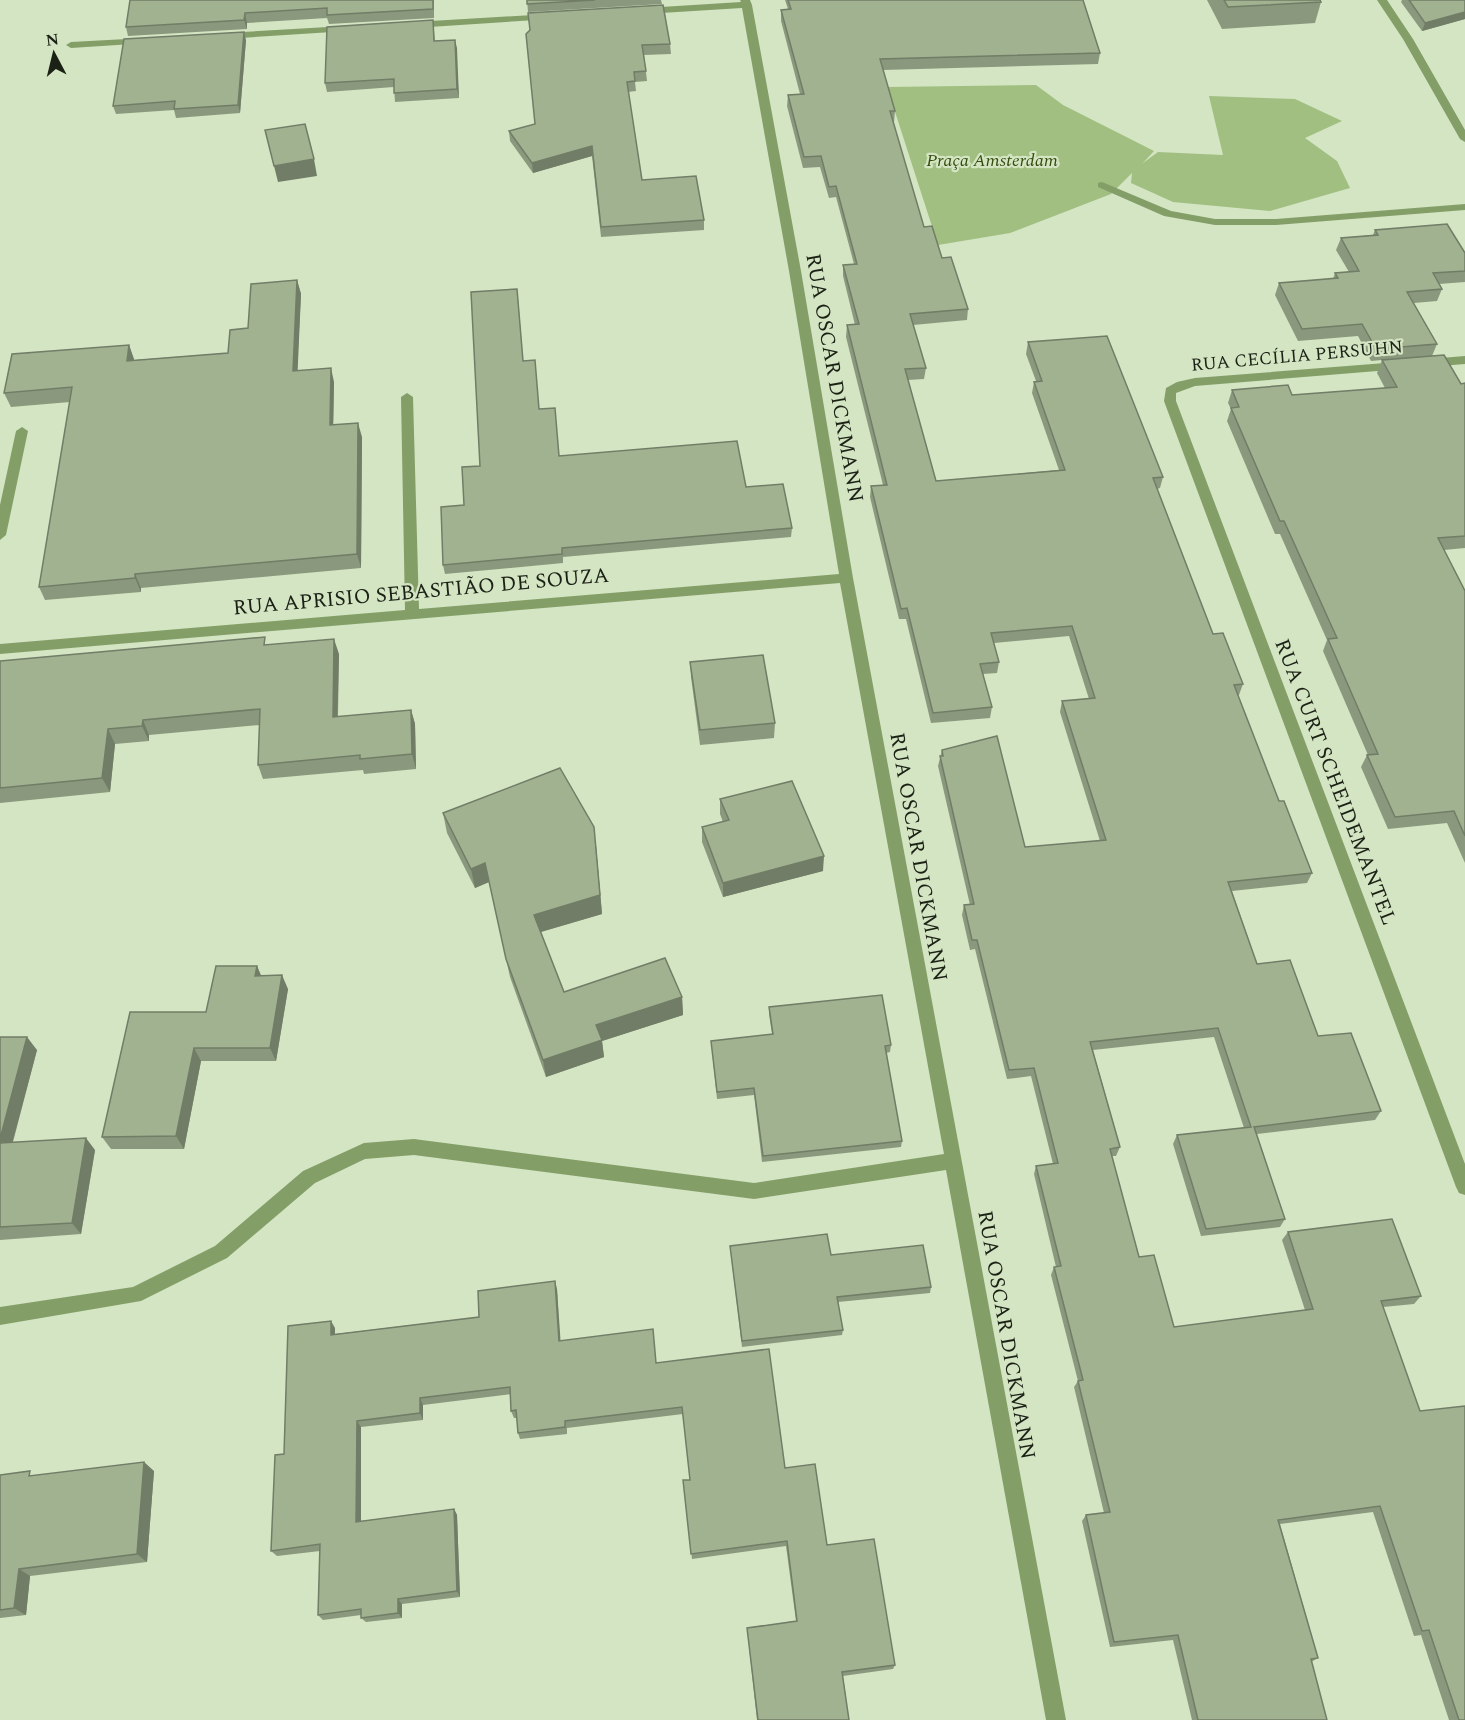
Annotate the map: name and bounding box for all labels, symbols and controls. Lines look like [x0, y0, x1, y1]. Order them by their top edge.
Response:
north arrow [24, 24, 84, 84]
text: N [44, 27, 60, 53]
park label: Praça Amsterdam [926, 147, 1058, 174]
street label: RUA OSCAR DICKMANN [796, 251, 872, 505]
street label: RUA CECÍLIA PERSUHN [1190, 333, 1404, 379]
street label: RUA APRISIO SEBASTIÃO DE SOUZA [232, 560, 611, 624]
street label: RUA CURT SCHEIDEMANTEL [1265, 634, 1405, 930]
street label: RUA OSCAR DICKMANN [880, 730, 956, 984]
street label: RUA OSCAR DICKMANN [968, 1208, 1044, 1462]

